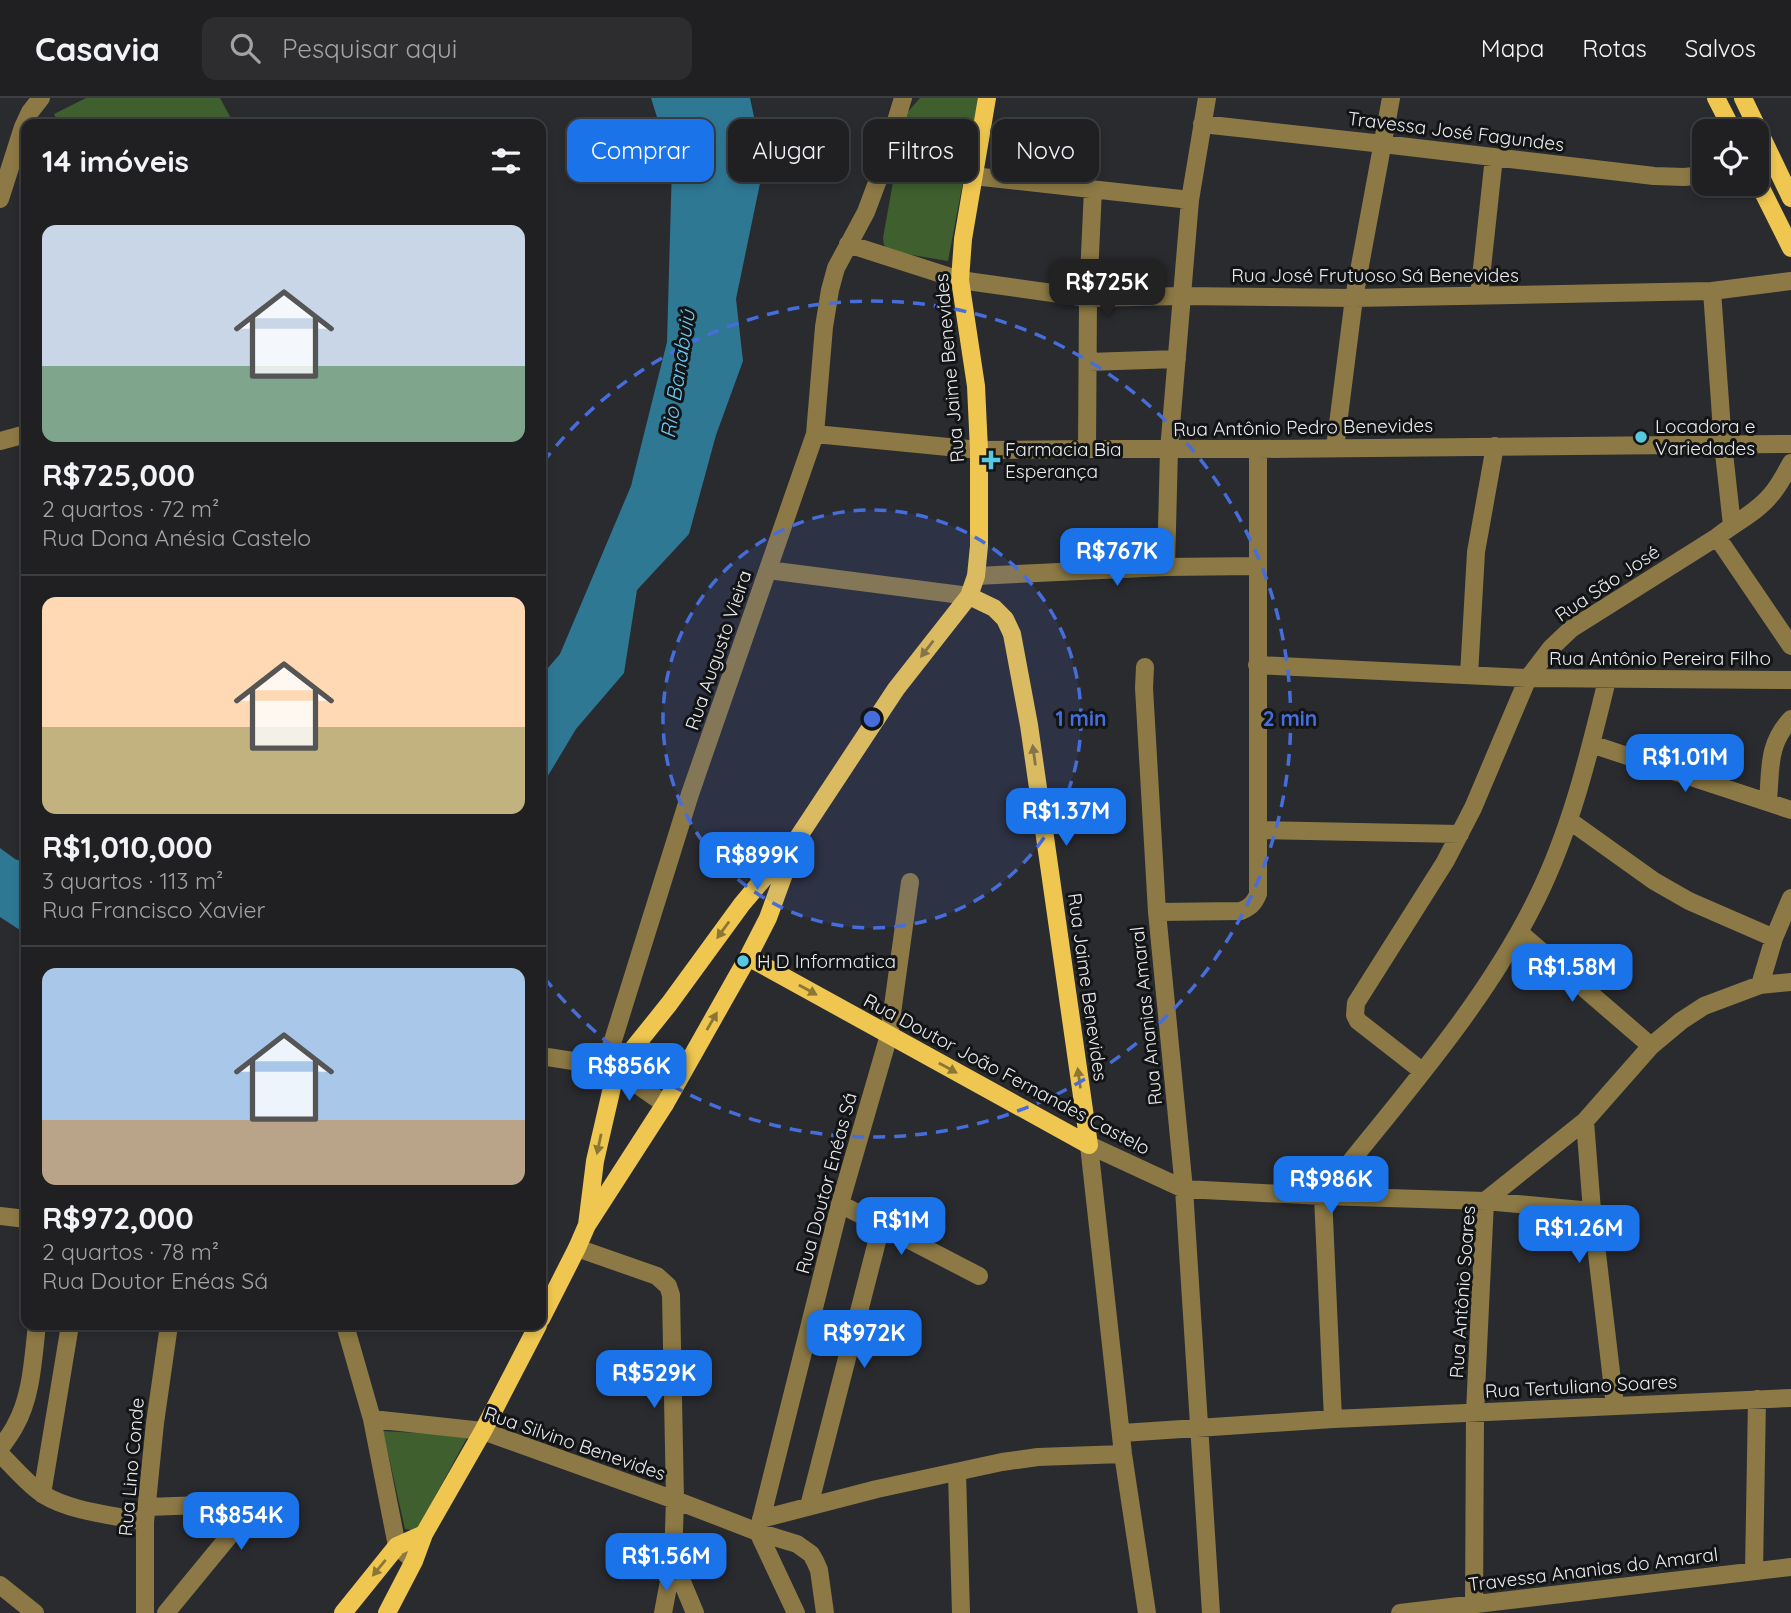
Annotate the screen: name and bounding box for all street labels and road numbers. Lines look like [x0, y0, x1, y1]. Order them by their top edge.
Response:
street label: Travessa José Fagundes [1346, 106, 1566, 156]
street label: Rua José Frutuoso Sá Benevides [1231, 263, 1519, 287]
street label: Rua Jaime Benevides [929, 272, 969, 464]
street label: Rua Antônio Pedro Benevides [1173, 413, 1433, 441]
street label: Rua São José [1550, 539, 1664, 627]
street label: Rua Augusto Vieira [679, 567, 757, 733]
street label: Rua Antônio Pereira Filho [1549, 646, 1771, 670]
street label: Rua Jaime Benevides [1063, 891, 1113, 1083]
street label: Rua Ananias Amaral [1125, 925, 1167, 1107]
street label: Rua Doutor João Fernandes Castelo [860, 988, 1154, 1160]
street label: Rua Doutor Enéas Sá [790, 1090, 862, 1276]
street label: Rua Antônio Soares [1444, 1205, 1480, 1379]
street label: Rua Tertuliano Soares [1484, 1369, 1678, 1403]
street label: Rua Lino Conde [113, 1397, 149, 1537]
street label: Rua Silvino Benevides [481, 1401, 669, 1485]
street label: Travessa Ananias do Amaral [1467, 1542, 1719, 1596]

